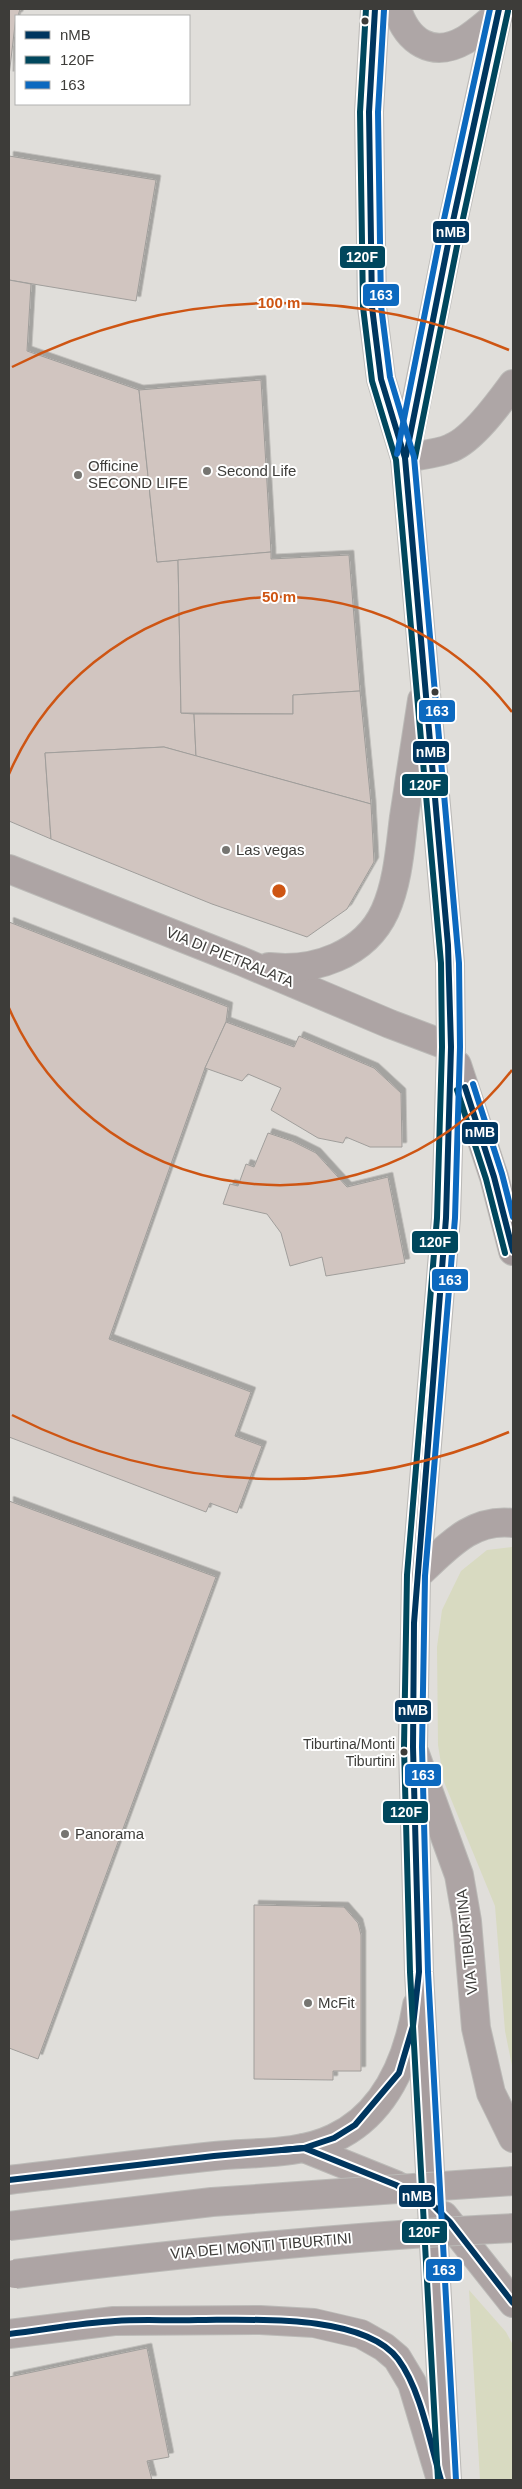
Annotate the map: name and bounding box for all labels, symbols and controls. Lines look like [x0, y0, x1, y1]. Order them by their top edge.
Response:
legend [15, 15, 190, 105]
unlabelled marker [360, 16, 370, 26]
text: nMB [60, 26, 91, 43]
text: 120F [60, 51, 94, 68]
text: 163 [60, 76, 85, 93]
line badge: nMB [432, 220, 470, 244]
text: nMB [436, 224, 466, 240]
line badge: 120F [339, 245, 386, 269]
text: 120F [346, 249, 378, 265]
line badge: 163 [362, 283, 400, 307]
text: 163 [369, 287, 393, 303]
text: 100 m [258, 294, 300, 311]
place label: Officine SECOND LIFE [88, 457, 188, 491]
place label: Second Life [217, 462, 296, 479]
marker: Second Life [201, 465, 213, 477]
marker: Officine SECOND LIFE [72, 469, 84, 481]
text: 50 m [262, 588, 296, 605]
unlabelled marker [430, 687, 440, 697]
line badge: 163 [418, 699, 456, 723]
text: 163 [425, 703, 449, 719]
line badge: nMB [412, 740, 450, 764]
text: nMB [416, 744, 446, 760]
line badge: 120F [401, 773, 449, 797]
text: 120F [409, 777, 441, 793]
place label: Las vegas [236, 841, 304, 858]
marker: Las vegas [220, 844, 232, 856]
centre of rings [270, 882, 288, 900]
street label: VIA DI PIETRALATA [164, 923, 296, 990]
line badge: nMB [461, 1121, 499, 1145]
text: nMB [465, 1124, 495, 1140]
line badge: 120F [411, 1230, 459, 1254]
text: 120F [419, 1234, 451, 1250]
line badge: 163 [431, 1268, 469, 1292]
text: 163 [438, 1272, 462, 1288]
line badge: nMB [394, 1699, 432, 1723]
text: nMB [398, 1702, 428, 1718]
place label: Tiburtina/Monti Tiburtini [303, 1736, 395, 1769]
marker: Tiburtina/Monti Tiburtini [399, 1747, 409, 1757]
line badge: 163 [404, 1763, 442, 1787]
text: 163 [411, 1767, 435, 1783]
line badge: 120F [382, 1800, 429, 1824]
text: 120F [390, 1804, 422, 1820]
place label: Panorama [75, 1825, 145, 1842]
marker: Panorama [59, 1828, 71, 1840]
street label: VIA TIBURTINA [453, 1888, 481, 1996]
place label: McFit [318, 1994, 355, 2011]
marker: McFit [302, 1997, 314, 2009]
line badge: nMB [398, 2184, 436, 2208]
text: nMB [402, 2188, 432, 2204]
line badge: 120F [401, 2220, 448, 2244]
text: 120F [408, 2224, 440, 2240]
street label: VIA DEI MONTI TIBURTINI [170, 2229, 352, 2262]
line badge: 163 [425, 2258, 463, 2282]
text: 163 [432, 2262, 456, 2278]

